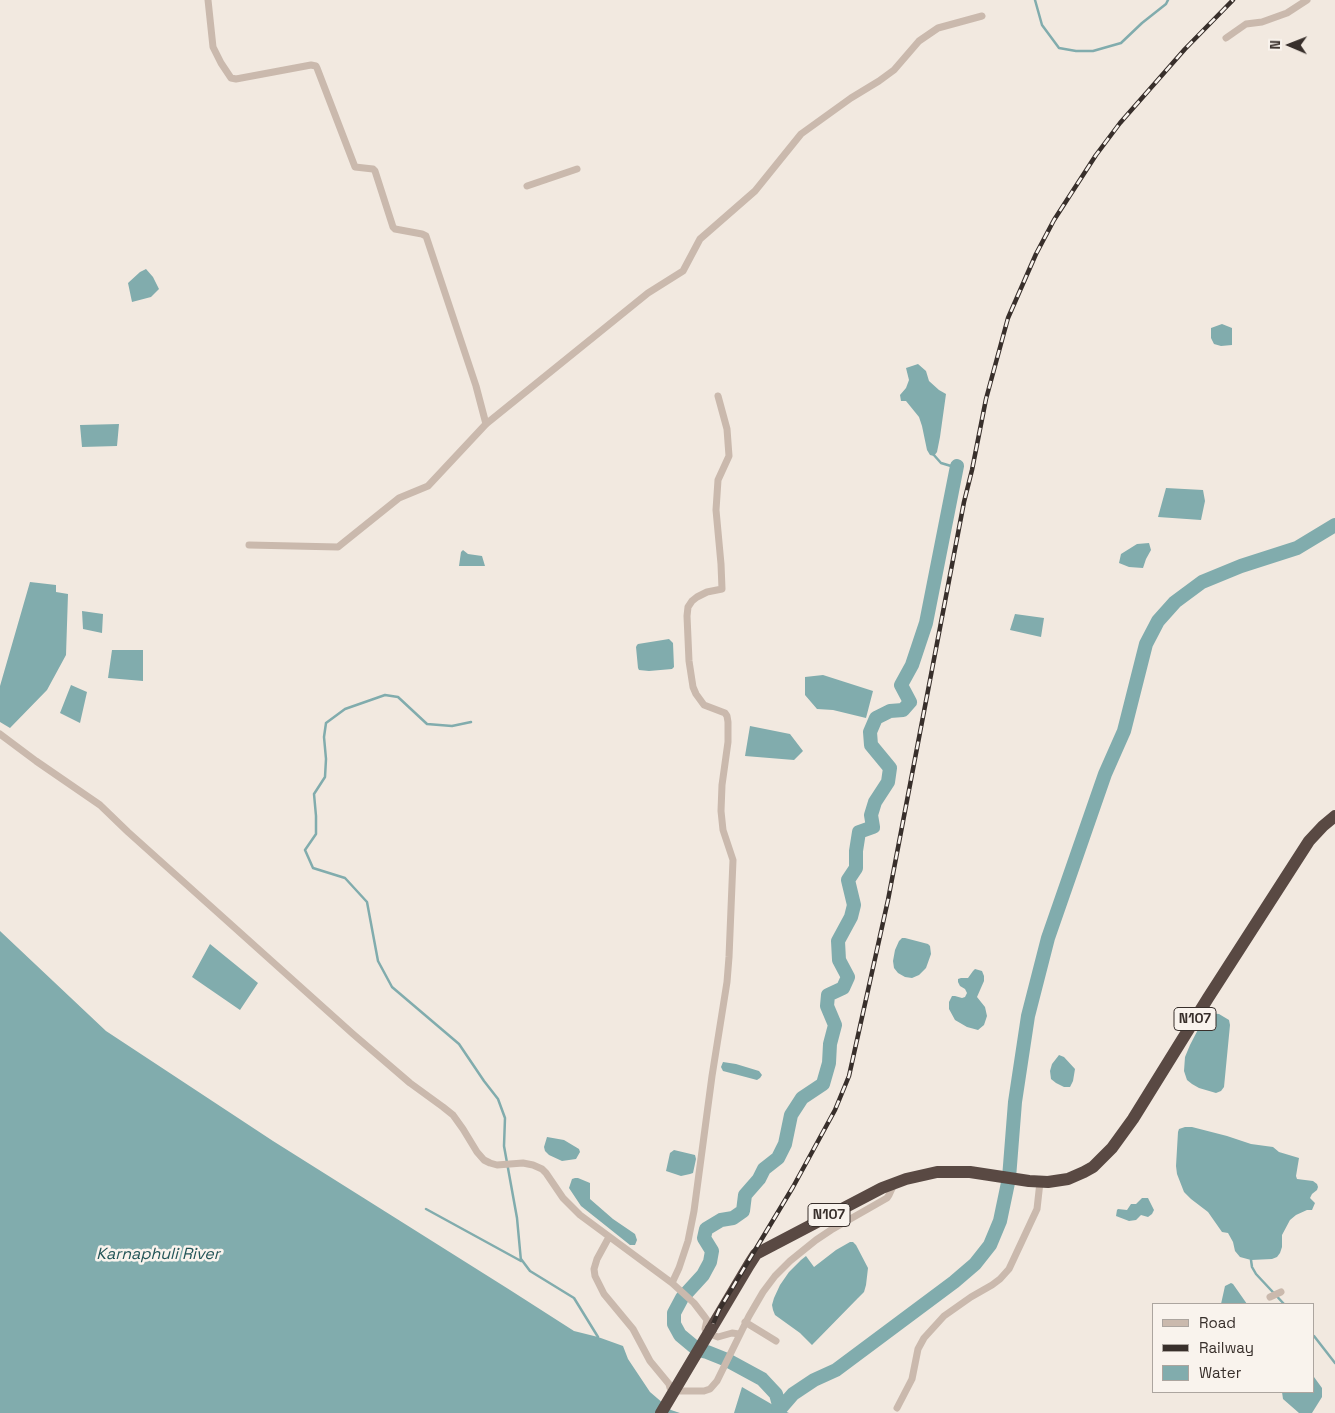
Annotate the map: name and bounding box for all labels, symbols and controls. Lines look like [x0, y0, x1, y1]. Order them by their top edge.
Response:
north arrow [1265, 20, 1315, 70]
text: N [1266, 40, 1284, 50]
road number: N107 [1174, 1008, 1216, 1030]
road number: N107 [808, 1204, 850, 1226]
water label: Karnaphuli River [96, 1245, 220, 1265]
legend [1152, 1303, 1315, 1393]
text: Road [1199, 1313, 1236, 1332]
text: Railway [1199, 1338, 1254, 1357]
text: Water [1199, 1363, 1241, 1382]

